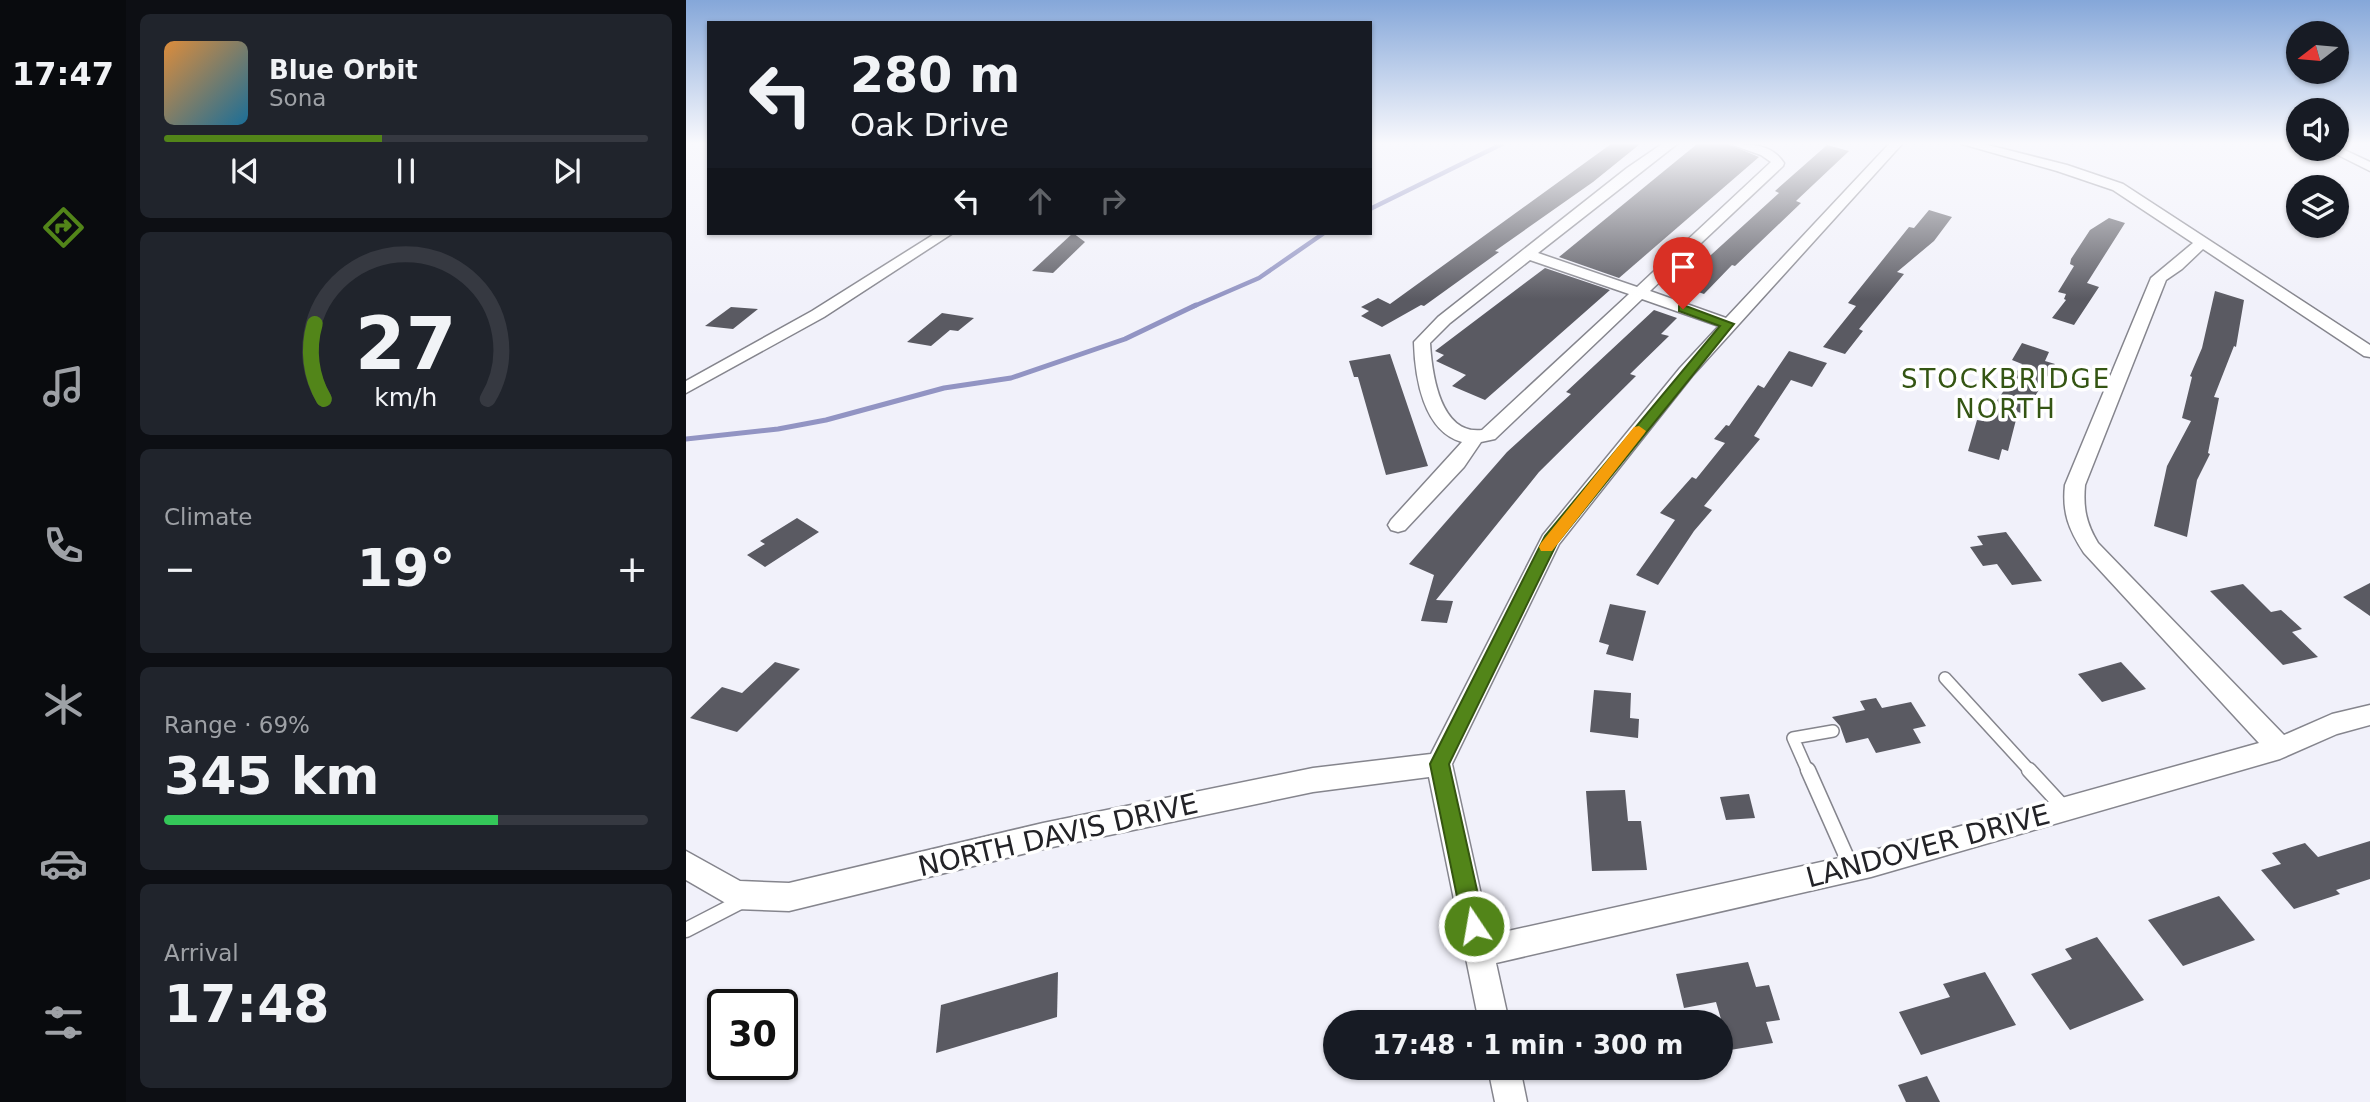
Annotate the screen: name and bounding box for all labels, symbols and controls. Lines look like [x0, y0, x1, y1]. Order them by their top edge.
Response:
north arrow [2286, 21, 2348, 84]
map controls [2286, 21, 2349, 238]
text: 280 m [850, 47, 1020, 104]
icon: left [735, 49, 826, 140]
text: 17:47 [12, 55, 114, 93]
text: Blue Orbit [269, 55, 418, 85]
text: Sona [269, 85, 326, 111]
button: sound [2286, 98, 2349, 161]
text: Oak Drive [850, 106, 1009, 144]
icon: previous [226, 152, 264, 190]
icon: pause [387, 152, 425, 190]
icon: next [548, 152, 586, 190]
button: layers [2286, 175, 2349, 238]
icon: left [948, 182, 986, 220]
icon: ahead [1021, 182, 1059, 220]
icon: right [1094, 182, 1132, 220]
icon: directions [39, 203, 88, 252]
pin [1653, 237, 1713, 309]
icon: arrive [1664, 248, 1702, 286]
text: 27 [355, 302, 457, 387]
icon: music [39, 362, 88, 411]
district label: STOCKBRIDGE NORTH [1901, 364, 2111, 424]
text: km/h [374, 383, 438, 412]
text: Climate [164, 504, 253, 530]
icon: phone [39, 521, 88, 570]
text: 19° [357, 538, 455, 598]
text: − [164, 547, 196, 591]
text: + [616, 547, 648, 591]
icon: climate [39, 680, 88, 729]
text: Range · 69% [164, 712, 310, 738]
text: 345 km [164, 746, 379, 806]
street label: NORTH DAVIS DRIVE [915, 787, 1201, 883]
street label: LANDOVER DRIVE [1803, 798, 2053, 894]
icon: car [39, 839, 88, 888]
position arrow [1437, 889, 1511, 963]
text: Arrival [164, 940, 239, 966]
text: 17:48 [164, 974, 330, 1034]
speed limit sign: 30 [707, 989, 798, 1080]
icon: filters [39, 998, 88, 1047]
text: 17:48 · 1 min · 300 m [1373, 1030, 1683, 1060]

